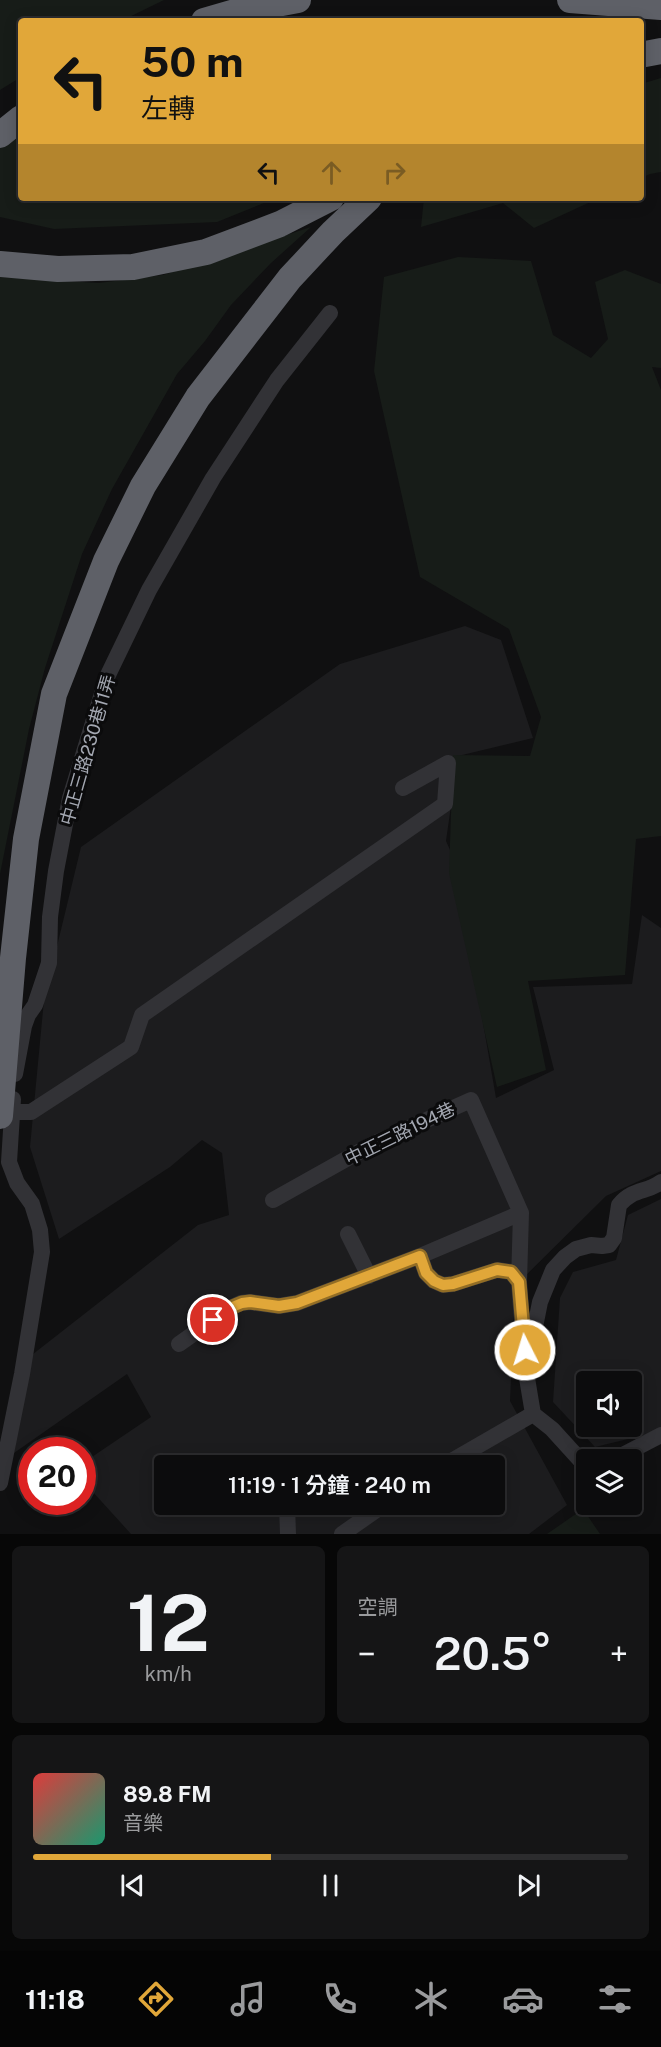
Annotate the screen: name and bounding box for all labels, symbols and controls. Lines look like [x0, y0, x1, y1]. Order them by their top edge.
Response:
text: 50 m [141, 37, 244, 86]
icon: left [42, 42, 120, 120]
text: 左轉 [141, 92, 195, 124]
icon: left [252, 156, 285, 189]
icon: ahead [315, 156, 348, 189]
icon: right [378, 156, 411, 189]
street label: 中正三路230巷11弄 [56, 672, 119, 828]
street label: 中正三路194巷 [341, 1098, 458, 1169]
pin [187, 1294, 238, 1345]
icon: arrive [196, 1303, 229, 1336]
position arrow [493, 1318, 557, 1382]
map controls [576, 1371, 642, 1515]
button: sound [576, 1371, 642, 1437]
speed limit sign: 20 [18, 1437, 96, 1515]
button: layers [576, 1449, 642, 1515]
text: 11:19 · 1 分鐘 · 240 m [228, 1472, 431, 1498]
text: 12 [127, 1577, 210, 1669]
text: 空調 [358, 1595, 398, 1619]
text: 20.5° [434, 1627, 552, 1680]
text: − [358, 1635, 376, 1673]
text: + [610, 1635, 628, 1673]
text: km/h [145, 1662, 192, 1686]
text: 89.8 FM [123, 1781, 212, 1807]
text: 音樂 [123, 1811, 163, 1835]
icon: previous [116, 1869, 149, 1902]
icon: pause [314, 1869, 347, 1902]
icon: next [512, 1869, 545, 1902]
icon: directions [135, 1978, 177, 2020]
icon: music [227, 1978, 269, 2020]
icon: phone [319, 1978, 361, 2020]
icon: climate [410, 1978, 452, 2020]
icon: car [502, 1978, 544, 2020]
icon: filters [594, 1978, 636, 2020]
text: 11:18 [25, 1983, 85, 2015]

